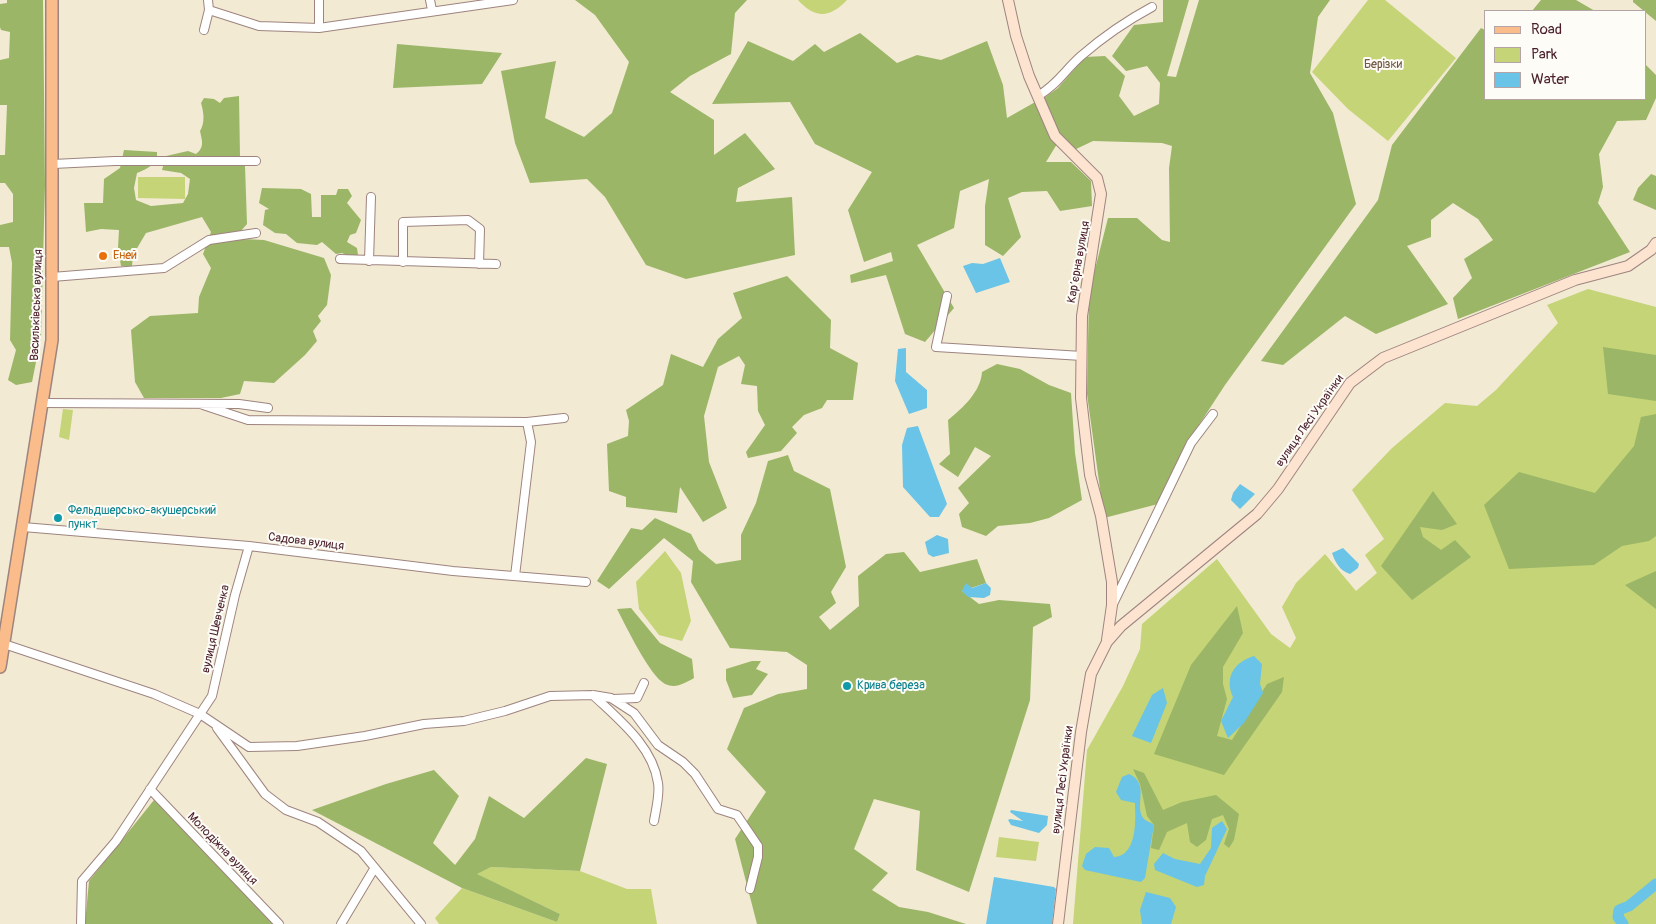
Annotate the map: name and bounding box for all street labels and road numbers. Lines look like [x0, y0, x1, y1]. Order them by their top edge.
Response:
street label: Карʼєрна вулиця [1065, 220, 1093, 304]
street label: Васильківська вулиця [28, 249, 46, 361]
street label: вулиця Лесі Українки [1273, 372, 1347, 470]
street label: Садова вулиця [267, 530, 345, 554]
street label: вулиця Шевченка [199, 584, 233, 674]
street label: вулиця Лесі Українки [1049, 725, 1077, 835]
street label: Молодіжна вулиця [184, 810, 260, 888]

